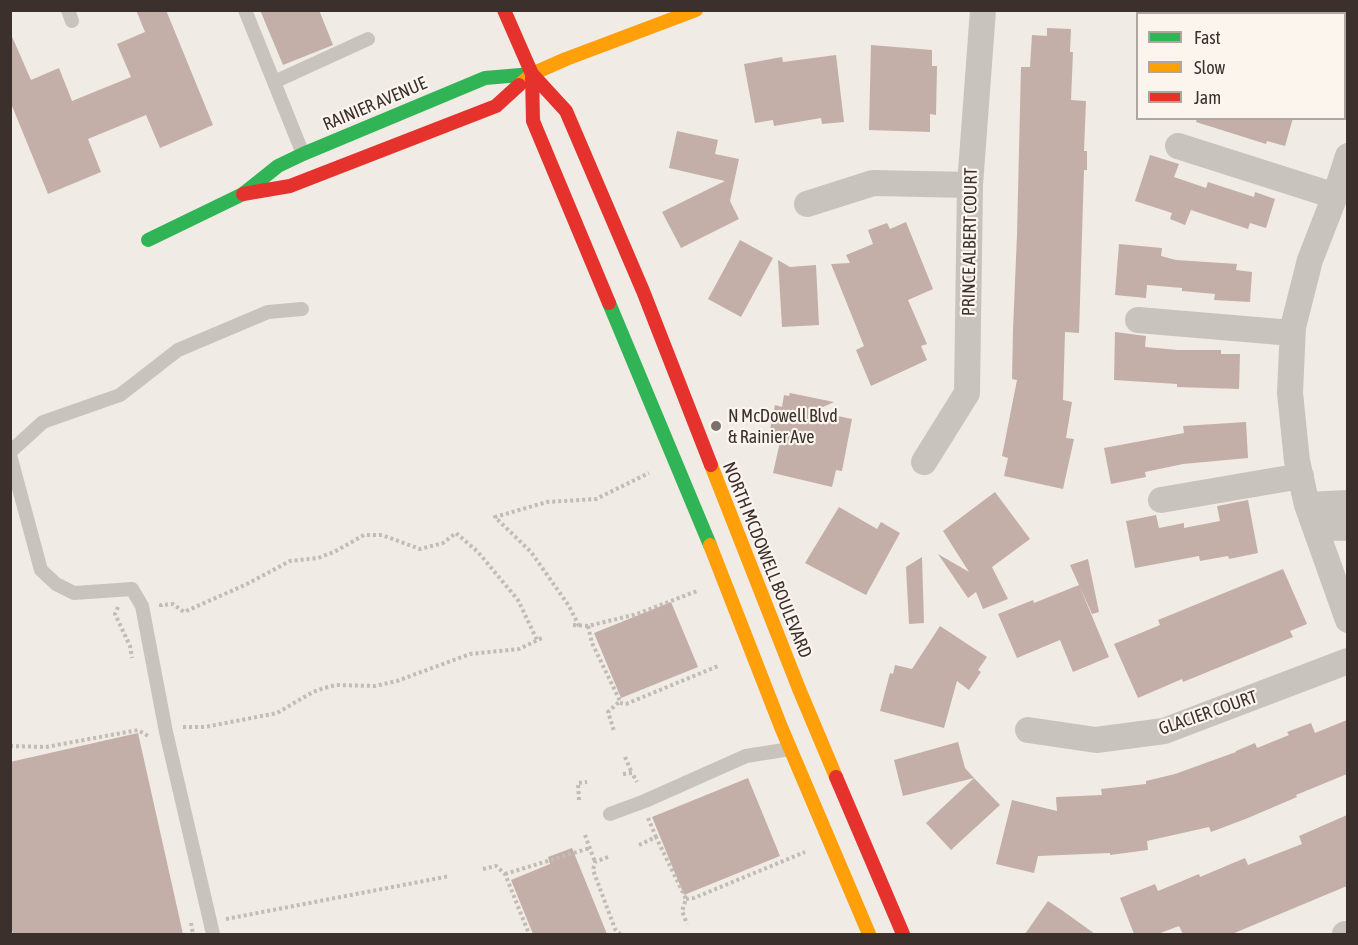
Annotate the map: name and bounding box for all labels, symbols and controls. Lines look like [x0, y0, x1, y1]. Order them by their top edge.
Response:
legend [1136, 12, 1346, 120]
text: Fast [1194, 27, 1221, 48]
text: Slow [1194, 57, 1225, 78]
street label: RAINIER AVENUE [320, 72, 430, 136]
text: Jam [1194, 87, 1221, 108]
street label: PRINCE ALBERT COURT [958, 168, 982, 316]
place label: N McDowell Blvd & Rainier Ave [728, 405, 838, 448]
marker: N McDowell Blvd & Rainier Ave [709, 419, 723, 433]
street label: NORTH MCDOWELL BOULEVARD [718, 459, 816, 661]
street label: GLACIER COURT [1156, 686, 1260, 740]

